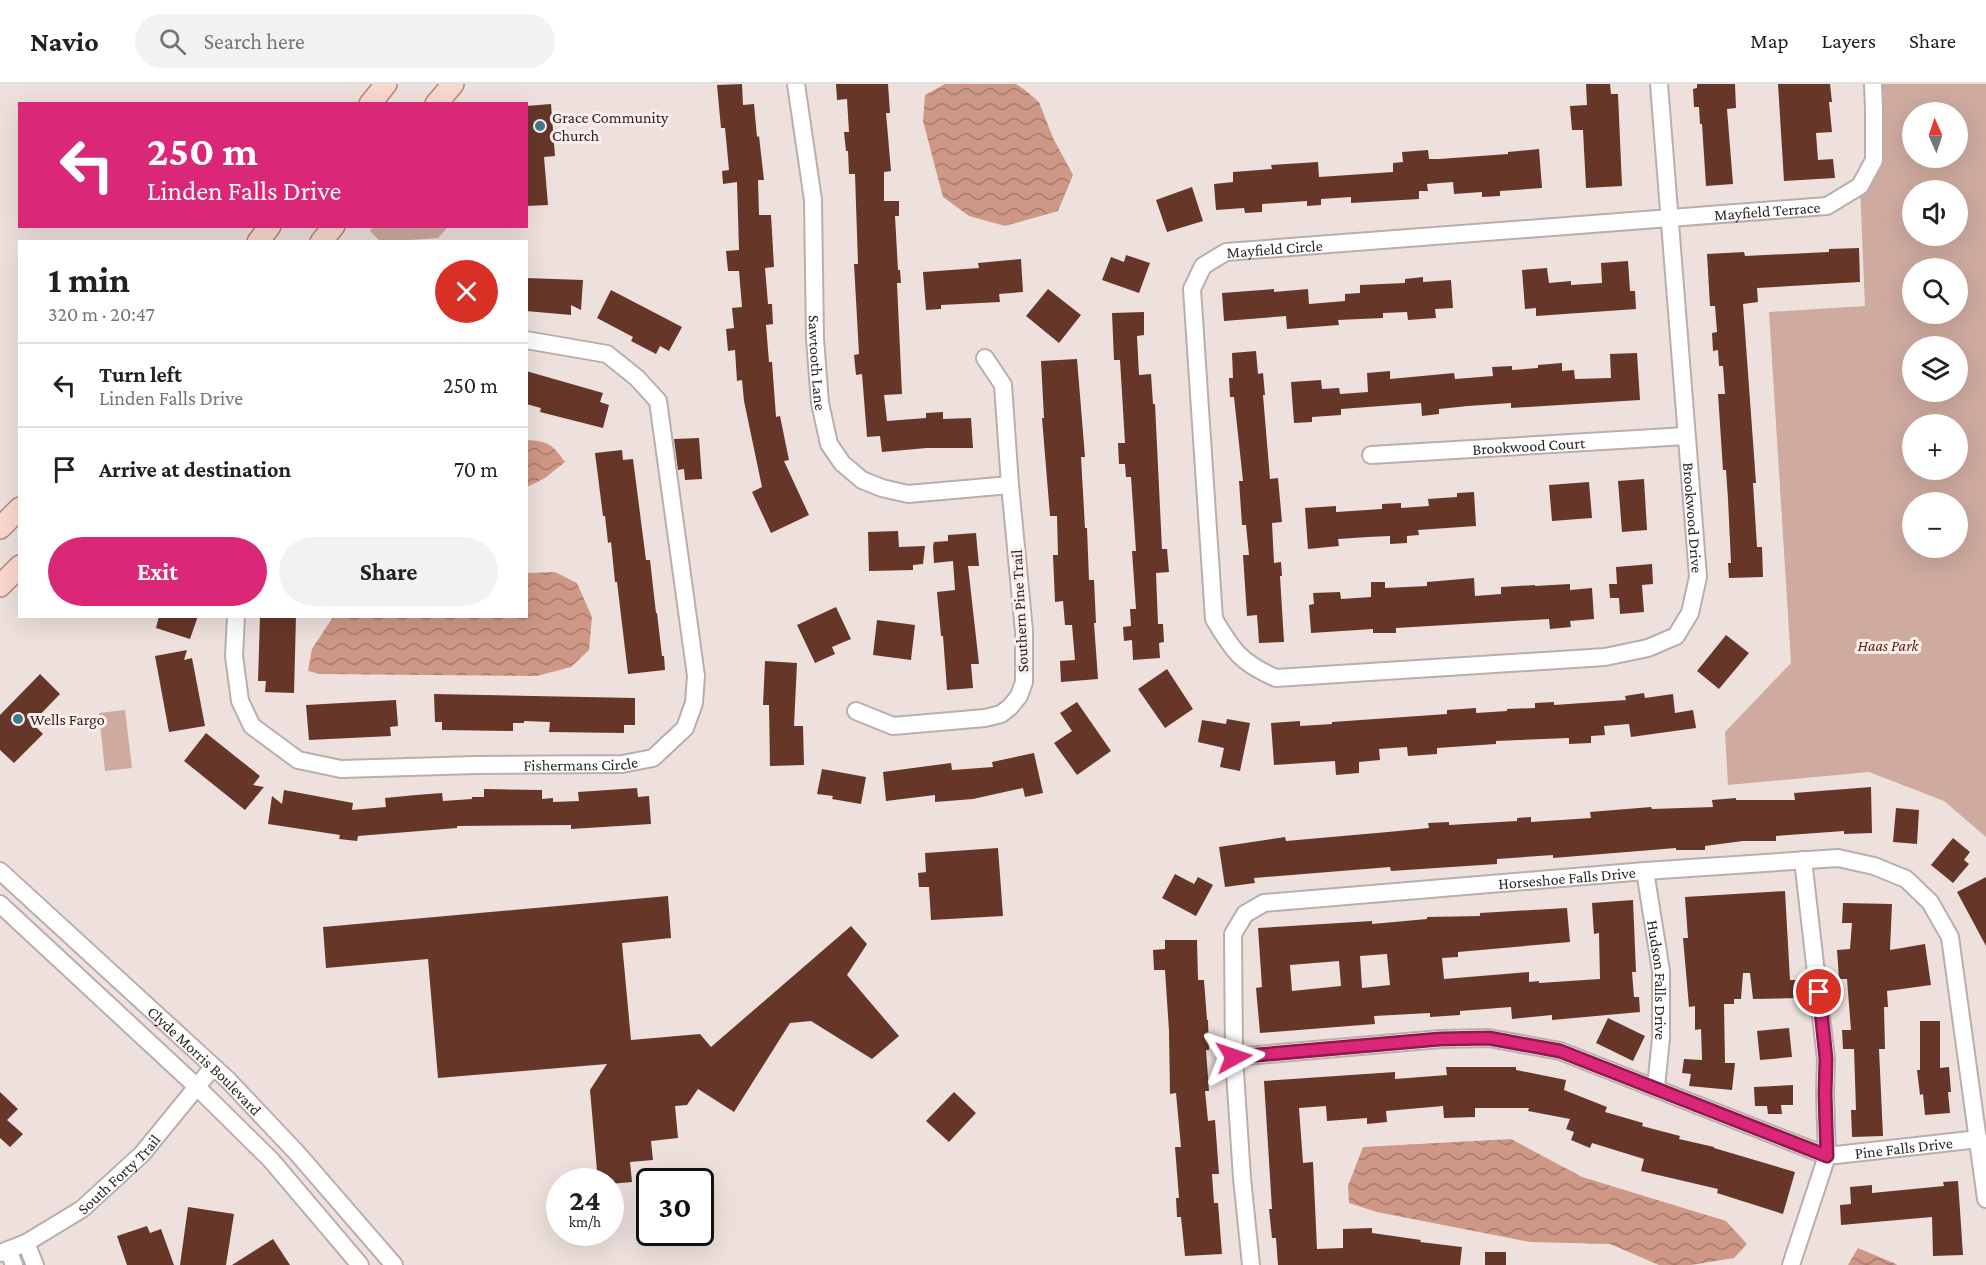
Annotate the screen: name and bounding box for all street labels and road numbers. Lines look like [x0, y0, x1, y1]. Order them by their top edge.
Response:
street label: Mayfield Terrace [1713, 199, 1821, 224]
street label: Mayfield Circle [1226, 237, 1323, 261]
street label: Sawtooth Lane [806, 315, 829, 412]
street label: Brookwood Court [1472, 434, 1586, 458]
street label: Brookwood Drive [1680, 462, 1706, 574]
street label: Southern Pine Trail [1008, 549, 1031, 673]
street label: Fishermans Circle [523, 753, 639, 774]
street label: Horseshoe Falls Drive [1498, 864, 1636, 892]
street label: Hudson Falls Drive [1644, 919, 1669, 1040]
street label: Clyde Morris Boulevard [144, 1003, 265, 1119]
street label: South Forty Trail [74, 1131, 163, 1218]
street label: Pine Falls Drive [1854, 1134, 1953, 1162]

